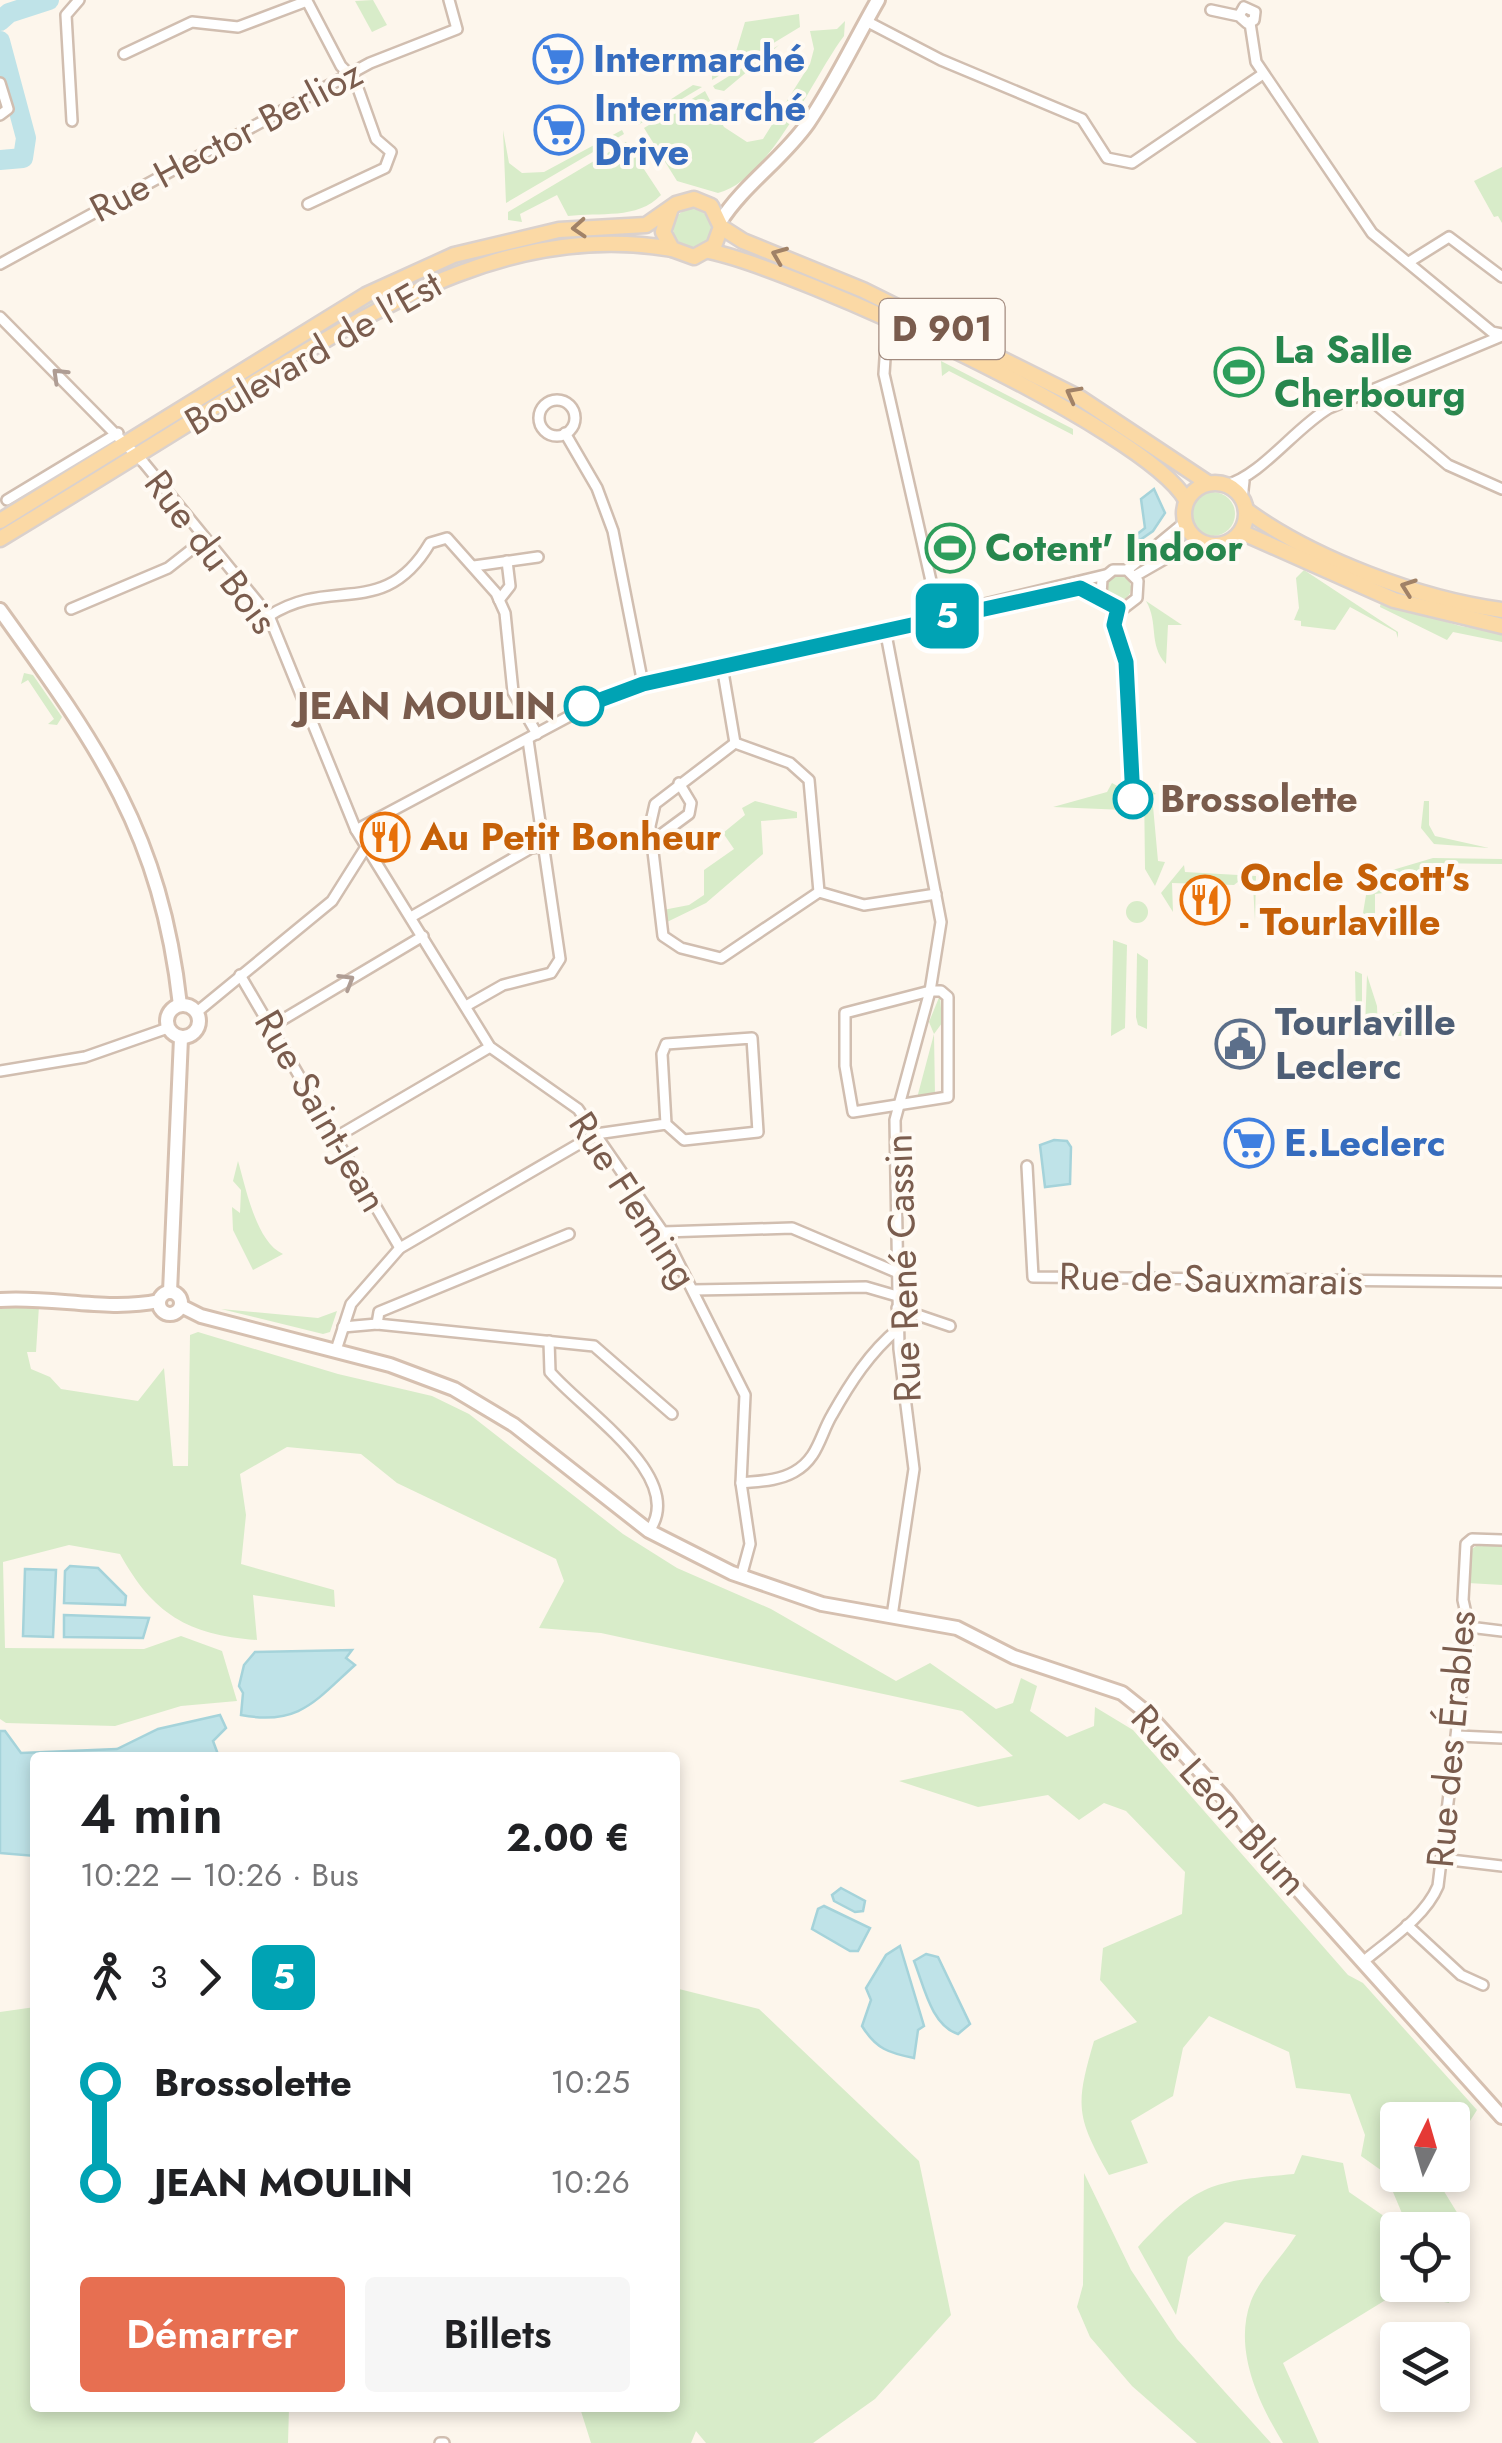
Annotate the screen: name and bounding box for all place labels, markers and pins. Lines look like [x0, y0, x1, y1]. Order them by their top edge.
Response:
place label: Intermarché [593, 31, 805, 86]
supermarket icon: Intermarché [532, 33, 584, 85]
place label: Intermarché Drive [594, 80, 806, 179]
supermarket icon: Intermarché Drive [533, 104, 585, 156]
place label: La Salle Cherbourg [1274, 322, 1466, 421]
sports icon: La Salle Cherbourg [1213, 346, 1265, 398]
place label: Cotent' Indoor [985, 520, 1243, 575]
sports icon: Cotent' Indoor [924, 522, 976, 574]
place label: JEAN MOULIN [290, 678, 556, 733]
marker: JEAN MOULIN [565, 687, 603, 725]
place label: Brossolette [1160, 771, 1358, 826]
marker: Brossolette [1114, 780, 1152, 818]
place label: Au Petit Bonheur [419, 809, 722, 864]
restaurant icon: Au Petit Bonheur [359, 811, 411, 863]
place label: Oncle Scott's - Tourlaville [1240, 850, 1470, 949]
restaurant icon: Oncle Scott's - Tourlaville [1179, 874, 1231, 926]
place label: Tourlaville Leclerc [1275, 994, 1456, 1093]
public building icon: Tourlaville Leclerc [1214, 1018, 1266, 1070]
place label: E.Leclerc [1284, 1115, 1446, 1170]
supermarket icon: E.Leclerc [1223, 1117, 1275, 1169]

